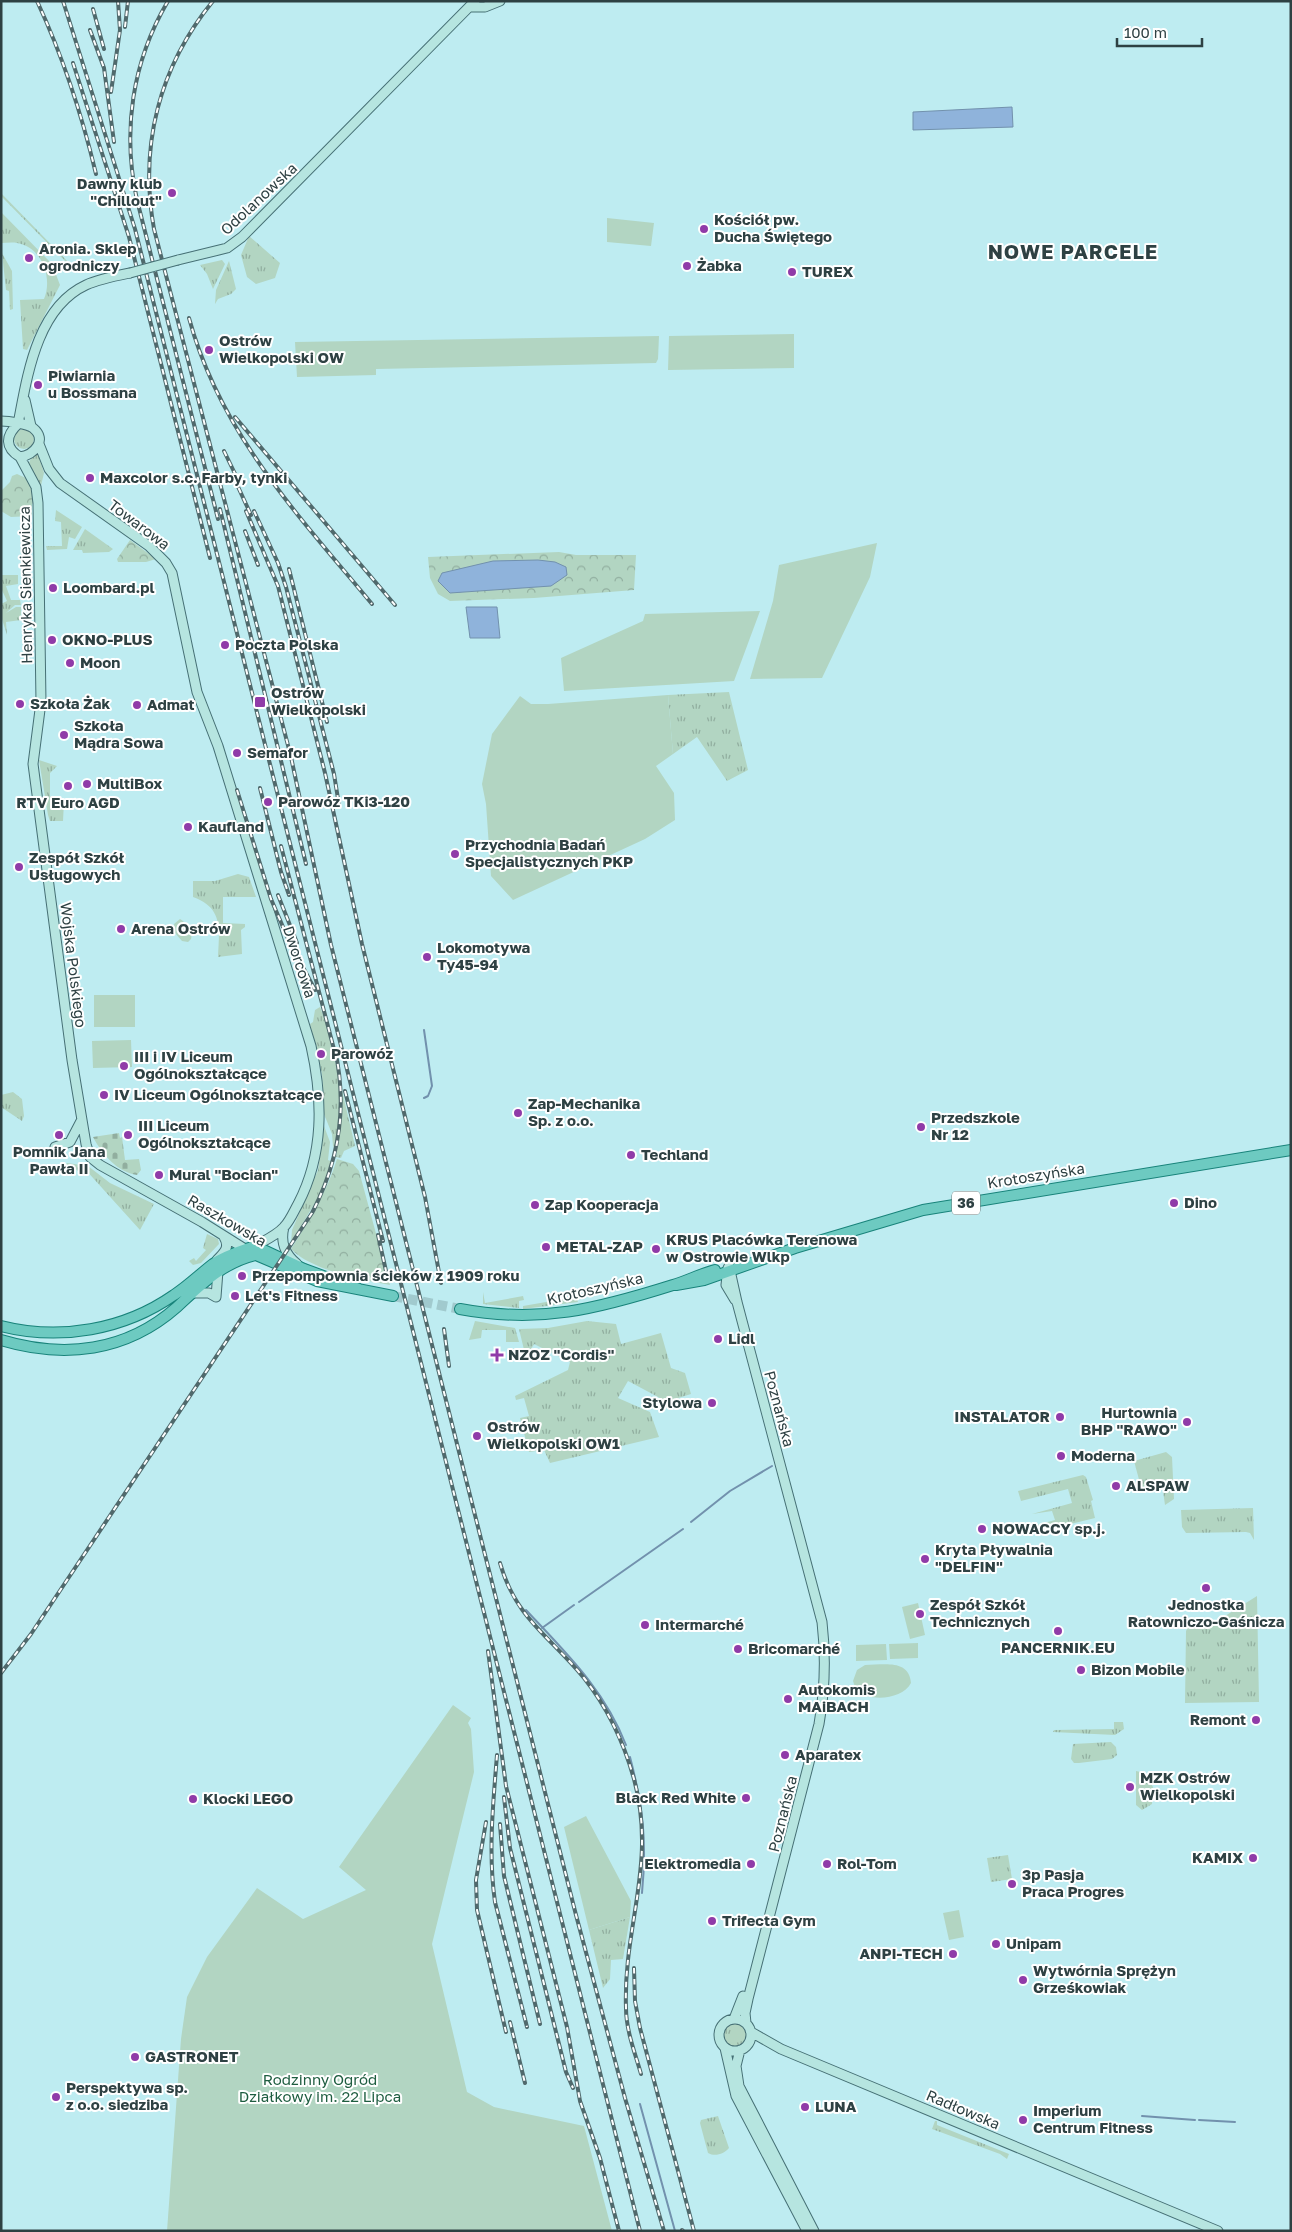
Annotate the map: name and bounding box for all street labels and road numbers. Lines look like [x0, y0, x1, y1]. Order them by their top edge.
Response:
street label: Odolanowska [216, 158, 300, 238]
street label: Towarowa [105, 495, 174, 553]
street label: Henryka Sienkiewicza [15, 506, 35, 664]
street label: Wojska Polskiego [57, 901, 91, 1029]
street label: Dworcowa [280, 923, 320, 1000]
street label: Krotoszyńska [986, 1158, 1086, 1192]
street label: Raszkowska [185, 1190, 270, 1250]
road number: 36 [952, 1192, 980, 1214]
street label: Krotoszyńska [545, 1268, 645, 1308]
street label: Poznańska [761, 1369, 799, 1449]
street label: Poznańska [764, 1774, 800, 1854]
street label: Radłowska [924, 2085, 1003, 2133]

